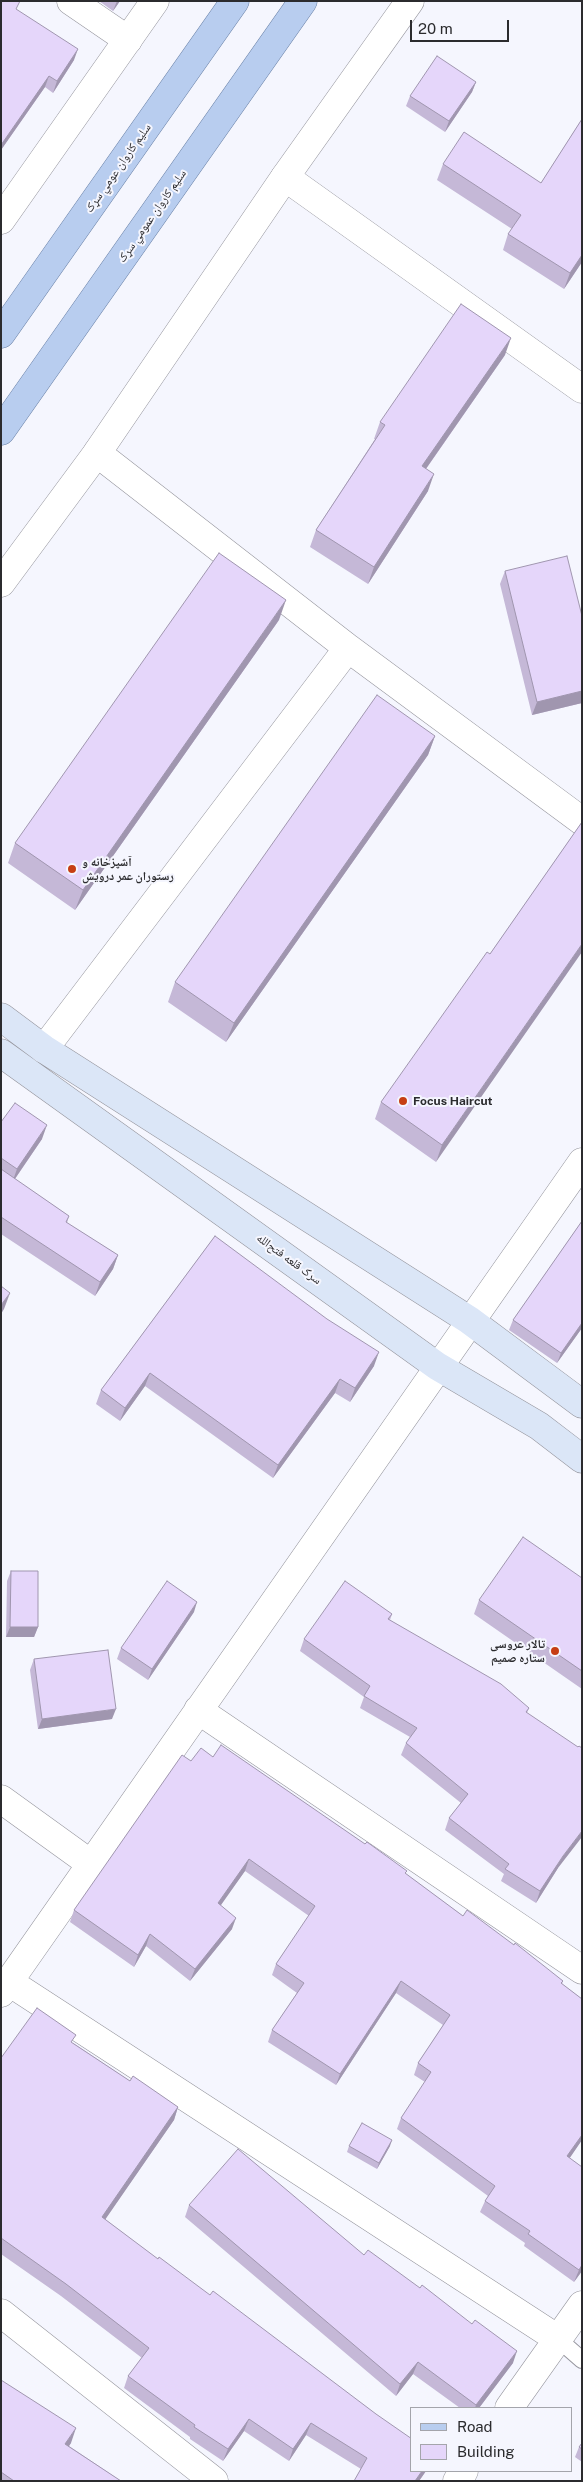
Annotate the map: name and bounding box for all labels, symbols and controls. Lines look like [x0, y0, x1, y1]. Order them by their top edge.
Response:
scale bar [413, 10, 512, 42]
text: 20 m [418, 20, 453, 37]
street label: سلیم کاروان عومي سړک [82, 121, 154, 215]
street label: سلیم کاروان عمومي سړک [115, 167, 189, 265]
place label: آشپزخانه و رستوران عمر درویش [82, 855, 174, 883]
marker: آشپزخانه و رستوران عمر درویش [66, 863, 78, 875]
place label: Focus Haircut [413, 1094, 493, 1108]
marker: Focus Haircut [397, 1095, 409, 1107]
street label: سرک قلعه فتح‌الله [254, 1231, 324, 1287]
place label: تالار عروسی ستاره صمیم [490, 1637, 545, 1665]
marker: تالار عروسی ستاره صمیم [549, 1645, 561, 1657]
legend [410, 2407, 573, 2472]
text: Road [457, 2418, 493, 2435]
text: Building [457, 2443, 515, 2460]

